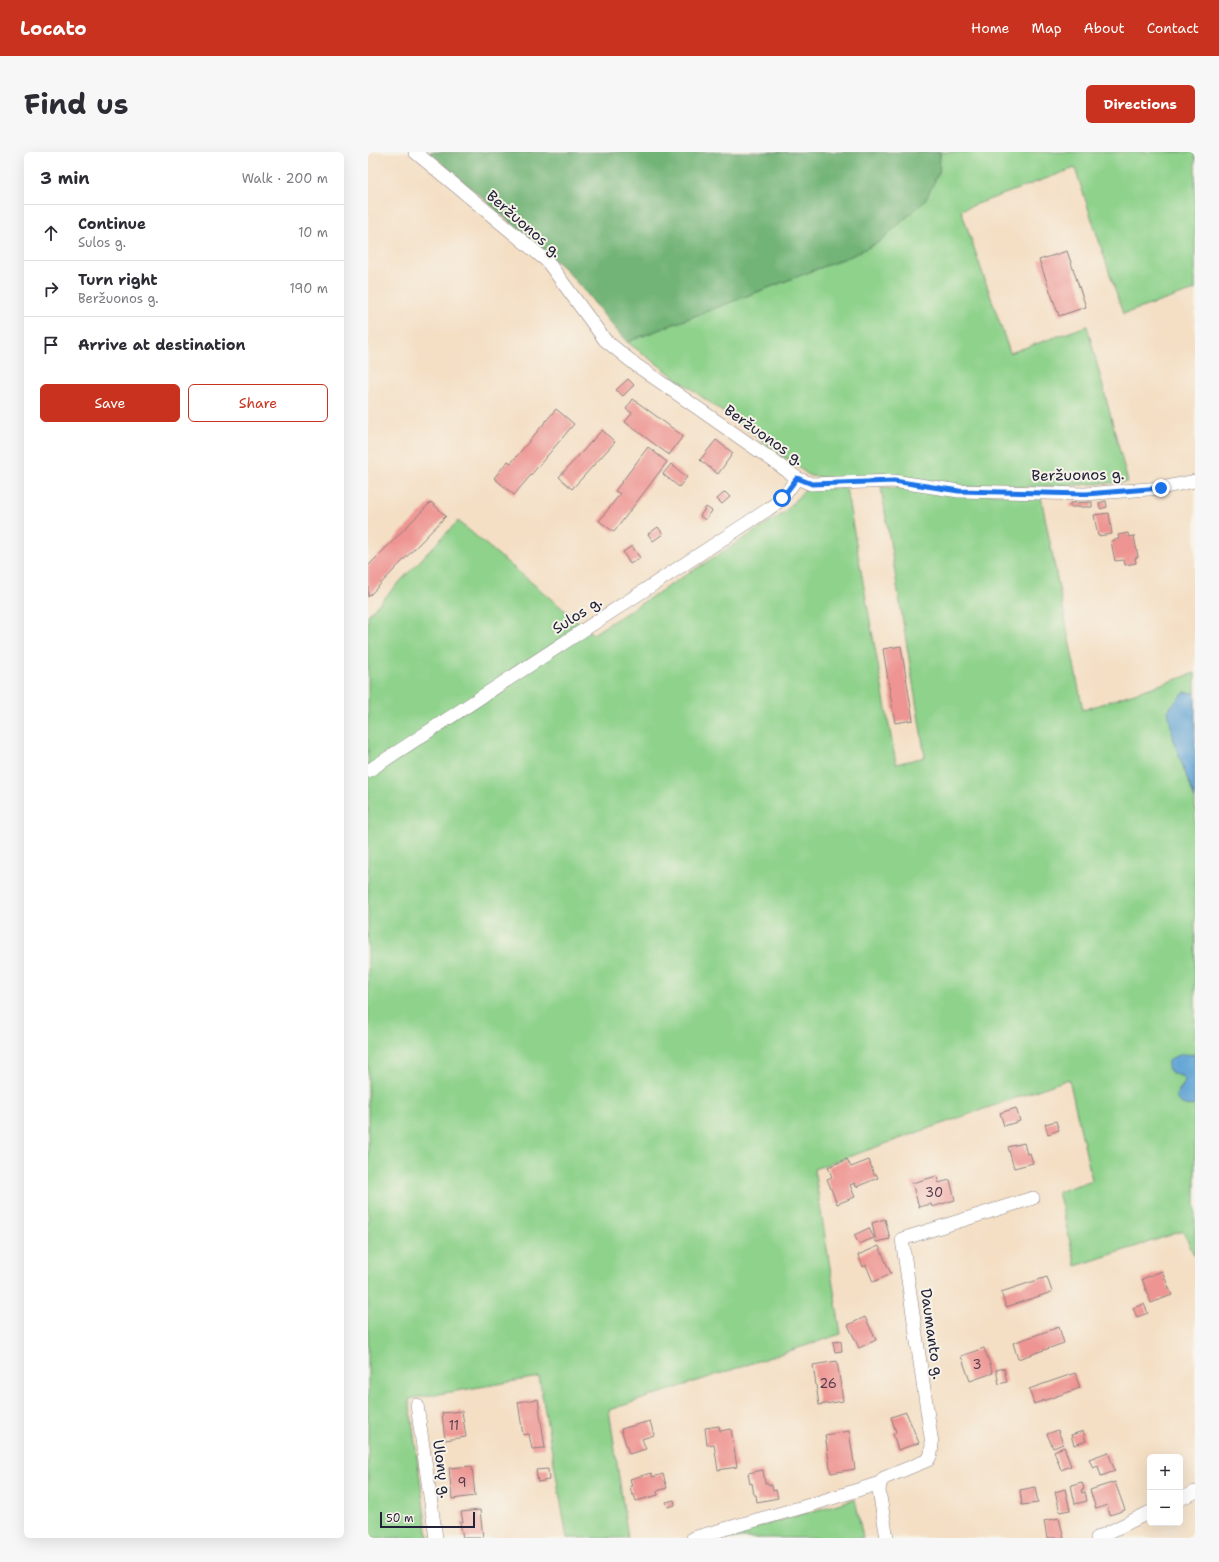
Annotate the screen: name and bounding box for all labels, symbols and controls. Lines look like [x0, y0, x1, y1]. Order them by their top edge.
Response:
text: Locato [20, 16, 87, 41]
text: Home [971, 19, 1010, 37]
text: Map [1032, 19, 1062, 37]
text: About [1084, 19, 1125, 37]
text: Contact [1147, 19, 1199, 37]
text: Find us [24, 85, 129, 123]
button: Directions [1086, 85, 1195, 123]
text: 3 min [40, 167, 90, 189]
text: Walk · 200 m [242, 170, 328, 187]
street label: Beržuonos g. [482, 186, 566, 262]
text: Continue [78, 214, 146, 234]
icon: ahead [40, 222, 62, 244]
text: 10 m [298, 224, 328, 241]
text: Sulos g. [78, 234, 126, 251]
text: Turn right [78, 270, 158, 290]
icon: right [40, 278, 62, 300]
text: 190 m [289, 280, 328, 297]
text: Beržuonos g. [78, 290, 159, 307]
icon: arrive [40, 334, 62, 356]
text: Arrive at destination [78, 335, 246, 355]
button: Save [40, 384, 180, 422]
button: Share [188, 384, 328, 422]
street label: Beržuonos g. [720, 400, 808, 470]
street label: Beržuonos g. [1031, 464, 1125, 486]
route end [1152, 479, 1170, 497]
route start [773, 489, 791, 507]
street label: Sulos g. [548, 591, 606, 638]
house number: 30 [925, 1184, 943, 1201]
street label: Daumanto g. [916, 1287, 948, 1381]
house number: 3 [972, 1356, 982, 1373]
house number: 26 [819, 1375, 837, 1392]
house number: 11 [449, 1417, 459, 1434]
street label: Ulonų g. [428, 1438, 456, 1500]
map controls [1147, 1454, 1183, 1526]
button: + [1147, 1454, 1183, 1490]
house number: 9 [457, 1474, 467, 1491]
button: − [1147, 1490, 1183, 1526]
scale bar [380, 1510, 475, 1529]
text: 50 m [386, 1511, 414, 1526]

